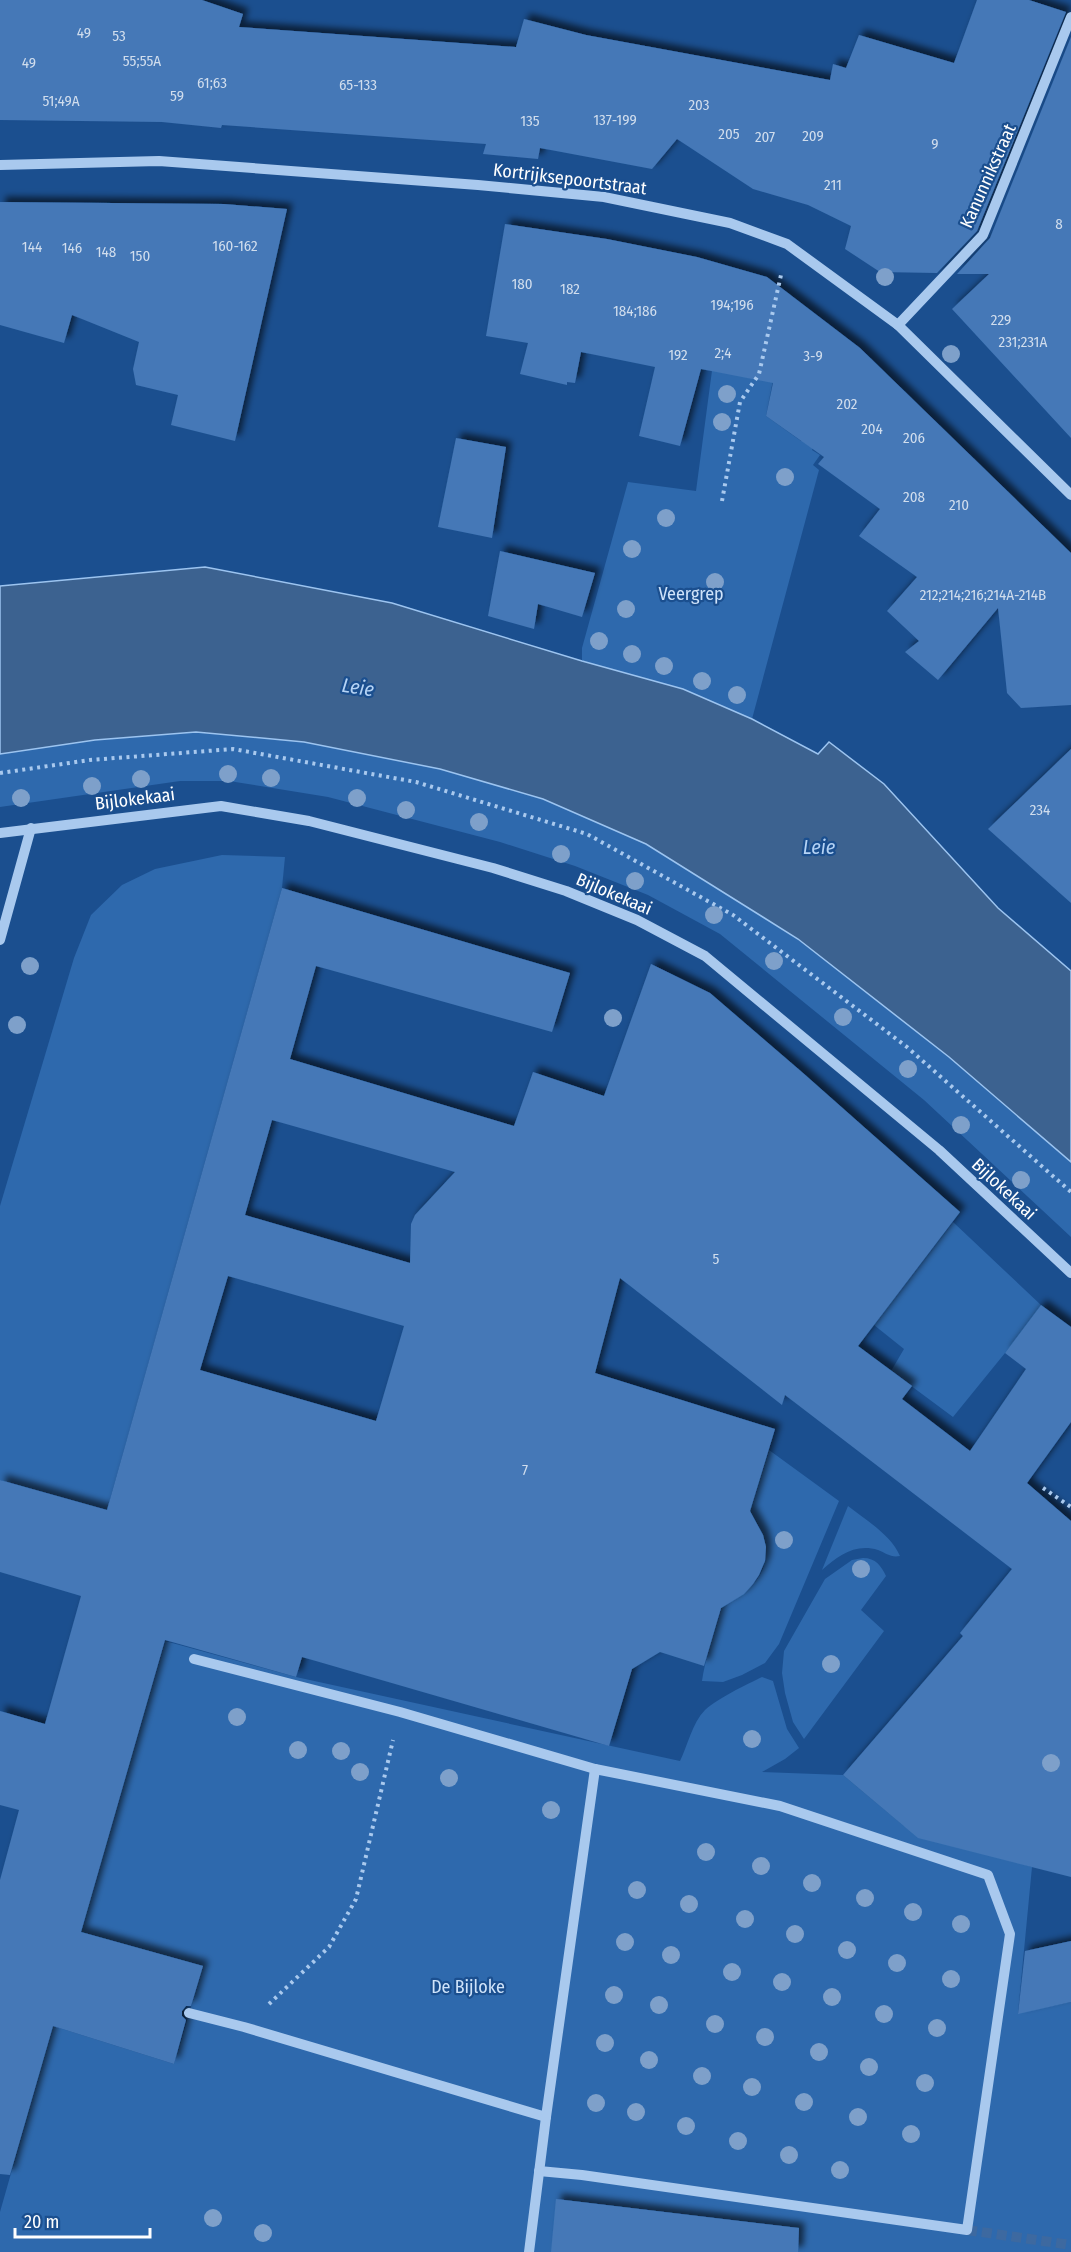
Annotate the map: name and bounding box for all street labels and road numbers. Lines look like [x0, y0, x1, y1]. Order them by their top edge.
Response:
street label: Kanunnikstraat [955, 120, 1021, 231]
street label: Kortrijksepoortstraat [492, 159, 648, 199]
street label: Bijlokekaai [94, 783, 176, 815]
street label: Bijlokekaai [573, 868, 655, 920]
street label: Bijlokekaai [967, 1154, 1041, 1224]

